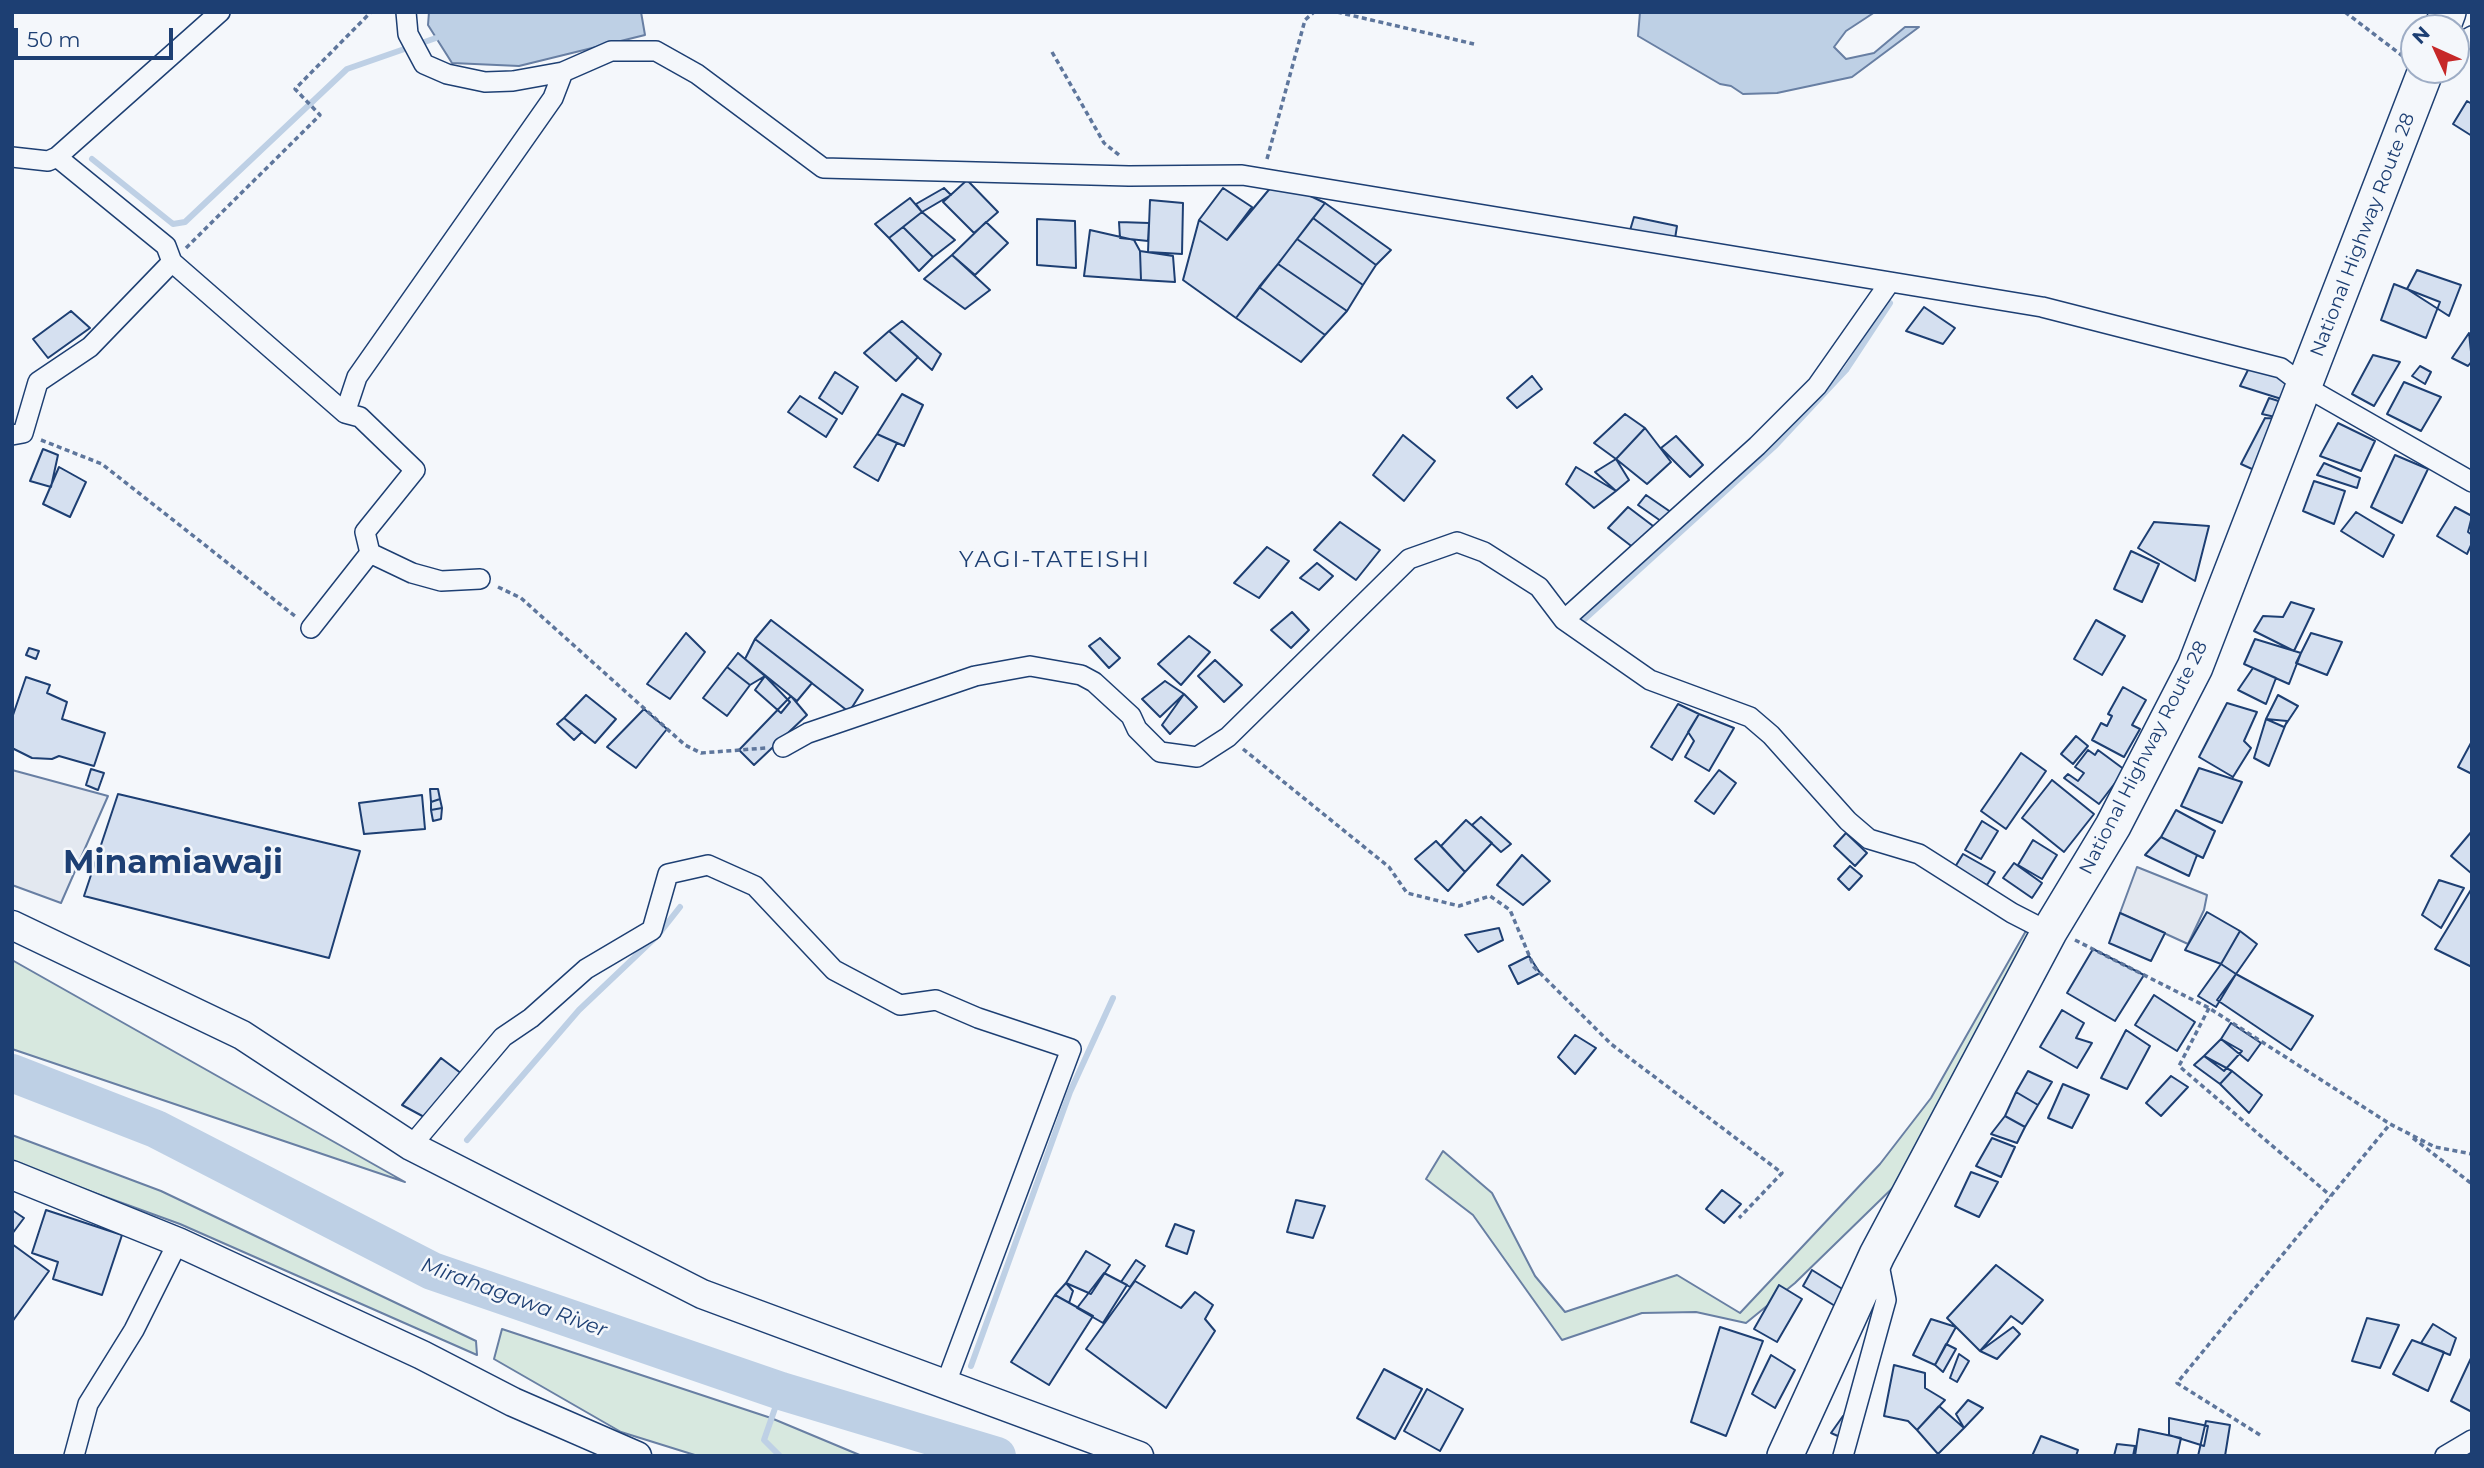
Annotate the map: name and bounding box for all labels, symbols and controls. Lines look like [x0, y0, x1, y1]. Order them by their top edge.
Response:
scale bar [18, 14, 177, 58]
north arrow [2400, 14, 2470, 84]
text: N [2408, 22, 2435, 49]
text: 50 m [27, 27, 81, 52]
street label: National Highway Route 28 [2306, 110, 2420, 360]
district label: YAGI-TATEISHI [961, 546, 1149, 574]
street label: National Highway Route 28 [2075, 637, 2213, 879]
district label: Minamiawaji [63, 843, 283, 883]
water label: Mirahagawa River [418, 1253, 610, 1343]

